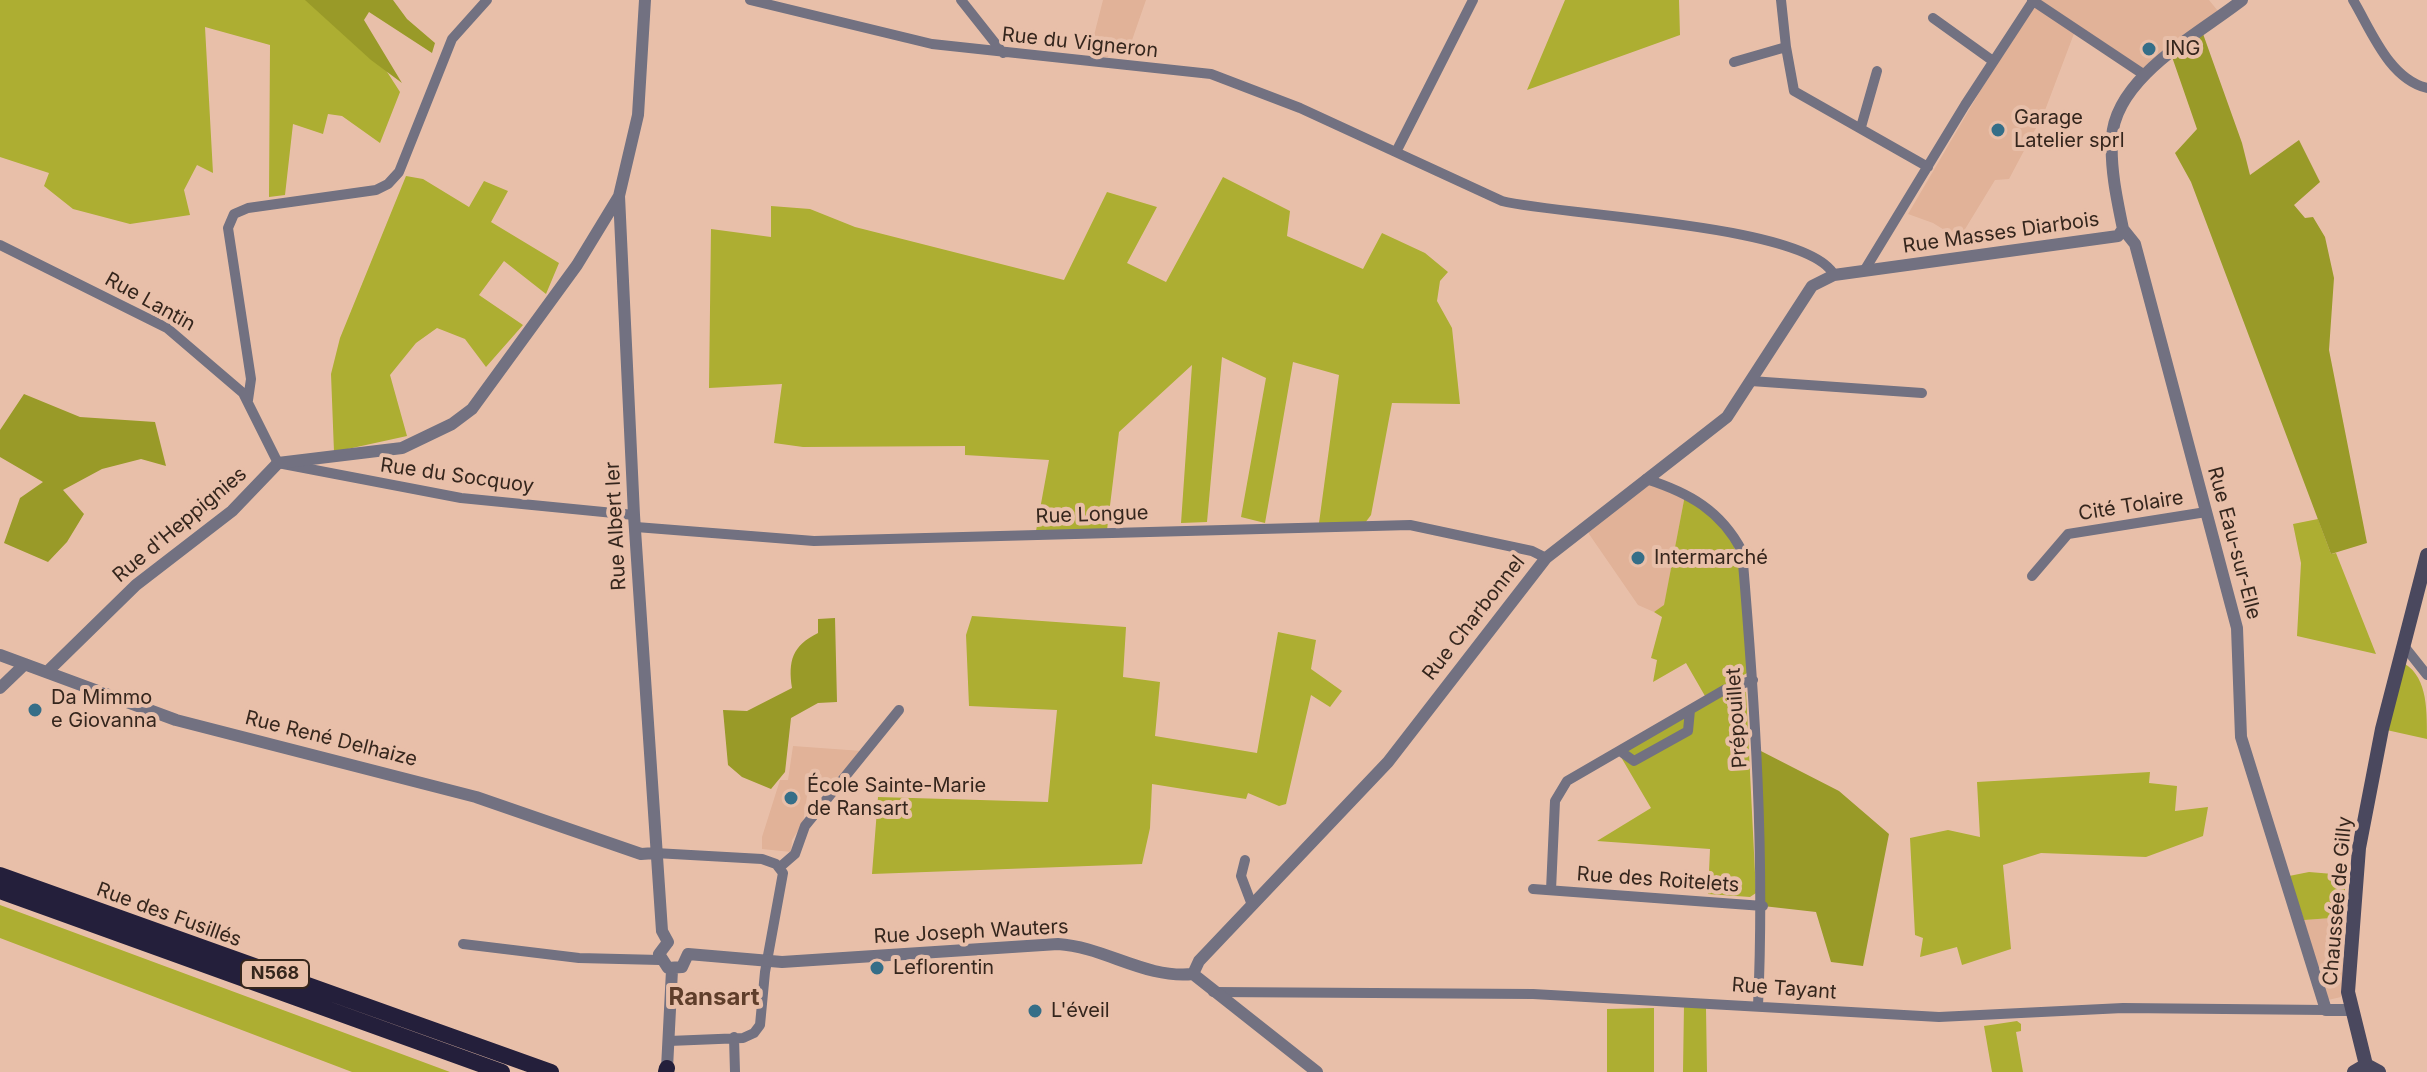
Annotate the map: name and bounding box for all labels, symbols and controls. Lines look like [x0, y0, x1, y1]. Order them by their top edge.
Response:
street label: Rue du Vigneron [1001, 23, 1159, 63]
place label: ING [2165, 37, 2200, 61]
marker: ING [2140, 40, 2158, 58]
place label: Garage Latelier sprl [2014, 106, 2125, 153]
marker: Garage Latelier sprl [1989, 121, 2007, 139]
street label: Rue Masses Diarbois [1901, 207, 2101, 259]
street label: Rue Lantin [101, 267, 199, 337]
street label: Rue du Socquoy [379, 453, 535, 499]
street label: Rue Albert Ier [601, 461, 631, 591]
street label: Rue d'Heppignies [108, 462, 252, 588]
street label: Rue Eau-sur-Elle [2202, 464, 2266, 622]
street label: Cité Tolaire [2077, 486, 2185, 526]
street label: Rue Longue [1035, 501, 1149, 529]
place label: Intermarché [1654, 546, 1768, 570]
marker: Intermarché [1629, 549, 1647, 567]
street label: Rue Charbonnel [1418, 551, 1530, 685]
street label: Prépouillet [1722, 667, 1752, 769]
place label: Da Mimmo e Giovanna [51, 686, 157, 733]
marker: Da Mimmo e Giovanna [26, 701, 44, 719]
street label: Rue René Delhaize [242, 706, 420, 772]
place label: École Sainte-Marie de Ransart [807, 774, 986, 821]
marker: École Sainte-Marie de Ransart [782, 789, 800, 807]
street label: Chaussée de Gilly [2319, 815, 2357, 987]
street label: Rue des Roitelets [1576, 862, 1740, 898]
street label: Rue des Fusillés [93, 878, 245, 952]
street label: Rue Joseph Wauters [873, 915, 1069, 949]
place label: Leflorentin [893, 956, 994, 980]
marker: Leflorentin [868, 959, 886, 977]
road number: N568 [241, 960, 309, 988]
street label: Rue Tayant [1731, 973, 1837, 1005]
district label: Ransart [669, 984, 759, 1012]
place label: L'éveil [1051, 999, 1110, 1023]
marker: L'éveil [1026, 1002, 1044, 1020]

